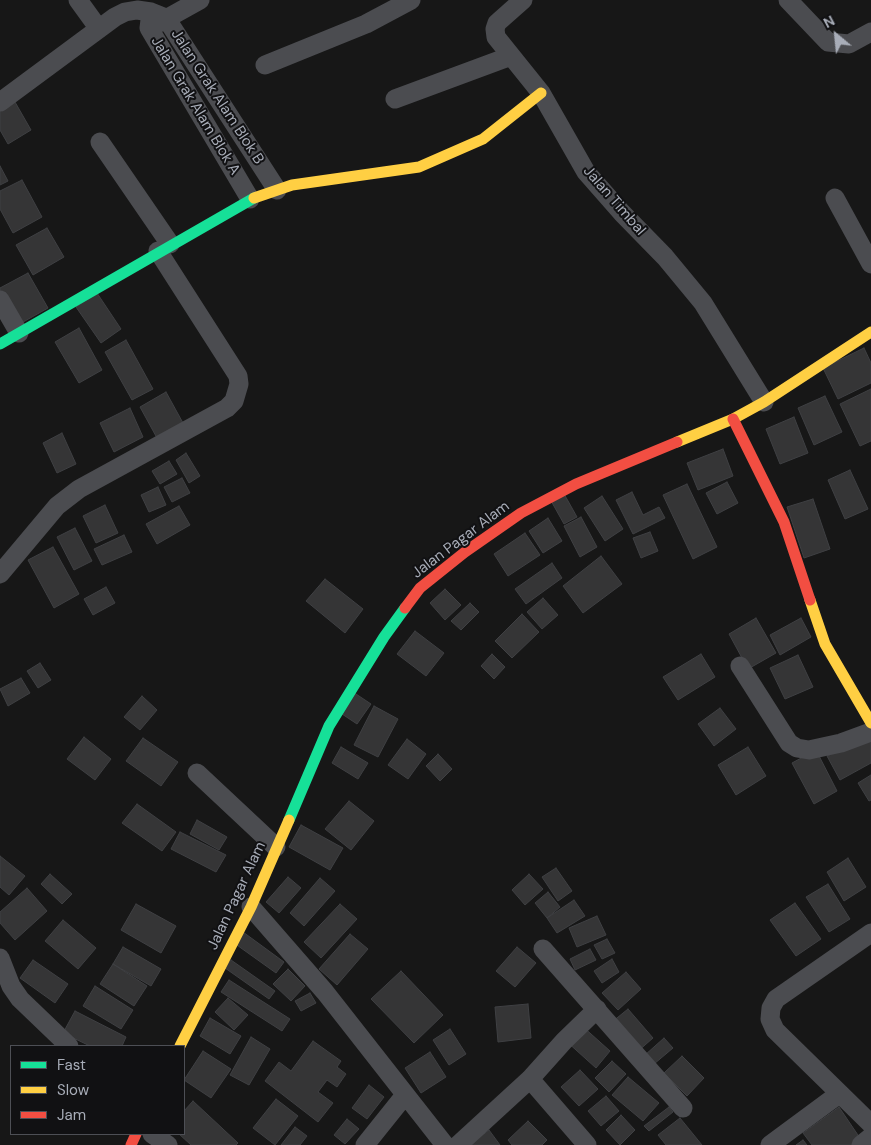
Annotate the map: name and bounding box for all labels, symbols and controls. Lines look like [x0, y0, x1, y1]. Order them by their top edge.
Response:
north arrow [811, 10, 861, 60]
text: N [820, 11, 838, 32]
street label: Jalan Grak Alam Blok B [167, 26, 267, 168]
street label: Jalan Grak Alam Blok A [147, 34, 243, 178]
street label: Jalan Timbal [579, 163, 649, 239]
street label: Jalan Pagar Alam [409, 498, 513, 582]
street label: Jalan Pagar Alam [204, 839, 270, 953]
legend [10, 1045, 185, 1135]
text: Fast [57, 1055, 86, 1075]
text: Slow [57, 1080, 89, 1100]
text: Jam [57, 1105, 86, 1125]

